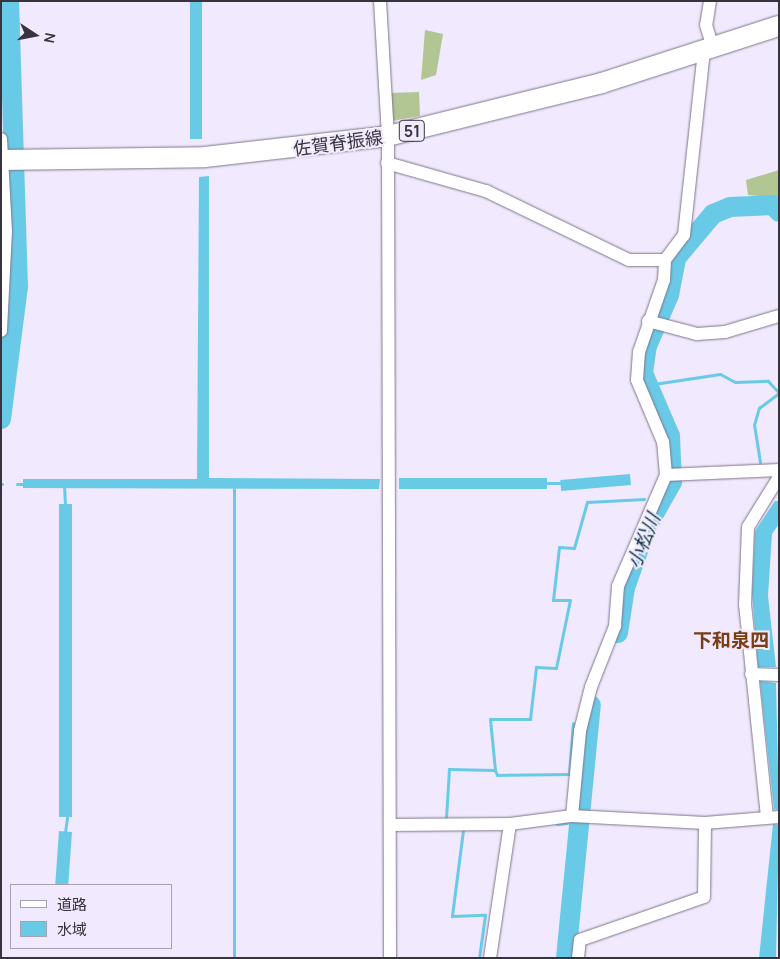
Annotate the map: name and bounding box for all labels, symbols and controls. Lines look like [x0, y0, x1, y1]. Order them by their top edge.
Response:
north arrow [10, 10, 60, 60]
text: N [40, 31, 61, 45]
road number: 51 [398, 118, 426, 144]
street label: 佐賀脊振線 [292, 126, 384, 160]
water label: 小松川 [623, 510, 665, 572]
district label: 下和泉四 [693, 630, 769, 652]
legend [10, 884, 172, 949]
text: 道路 [57, 894, 87, 915]
text: 水域 [57, 919, 87, 940]

